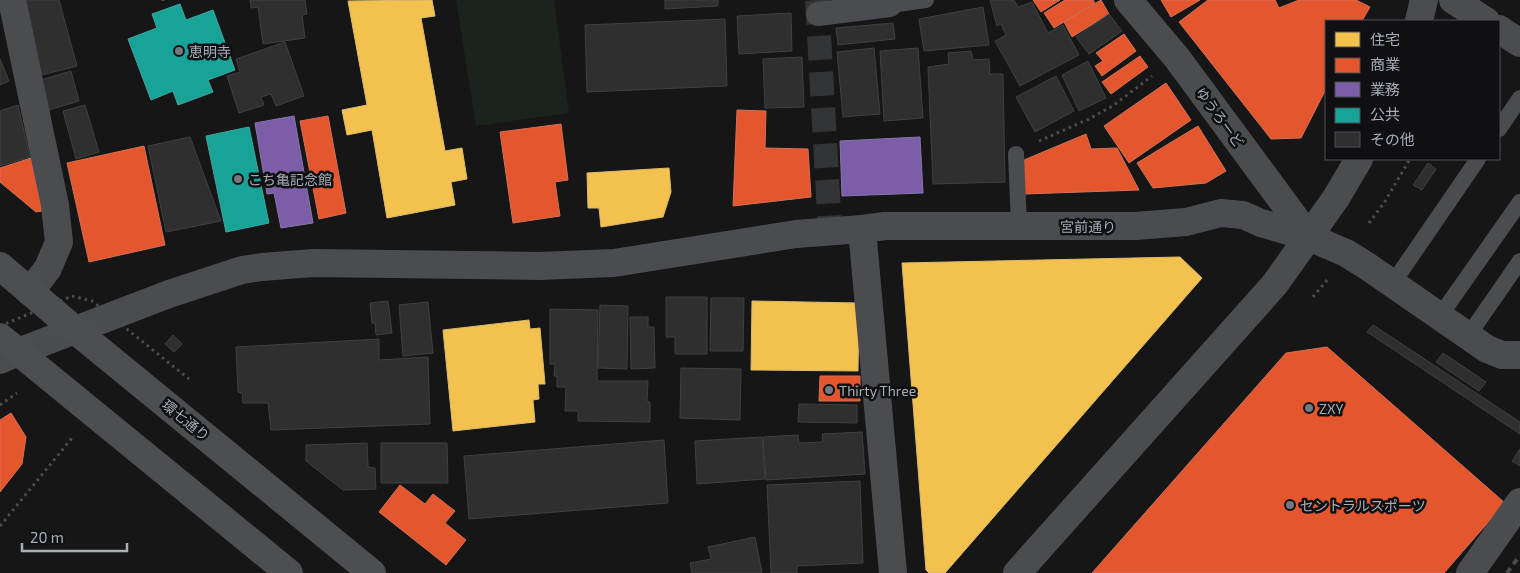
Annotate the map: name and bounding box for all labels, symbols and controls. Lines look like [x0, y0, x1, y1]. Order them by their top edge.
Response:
legend [1325, 20, 1500, 160]
text: 住宅 [1370, 30, 1400, 48]
place label: 恵明寺 [189, 43, 231, 60]
marker: 恵明寺 [173, 45, 185, 57]
text: 商業 [1370, 55, 1400, 73]
text: 業務 [1370, 80, 1400, 98]
street label: ゆうろーど [1193, 84, 1247, 150]
text: 公共 [1370, 105, 1400, 123]
text: その他 [1370, 130, 1415, 148]
place label: こち亀記念館 [248, 171, 332, 188]
marker: こち亀記念館 [232, 173, 244, 185]
street label: 宮前通り [1060, 218, 1116, 235]
place label: Thirty Three [839, 382, 916, 399]
marker: Thirty Three [823, 384, 835, 396]
street label: 環七通り [159, 396, 213, 444]
place label: ZXY [1319, 400, 1343, 417]
marker: ZXY [1303, 402, 1315, 414]
place label: セントラルスポーツ [1300, 497, 1426, 514]
marker: セントラルスポーツ [1284, 499, 1296, 511]
scale bar [22, 520, 128, 552]
text: 20 m [30, 528, 64, 546]

